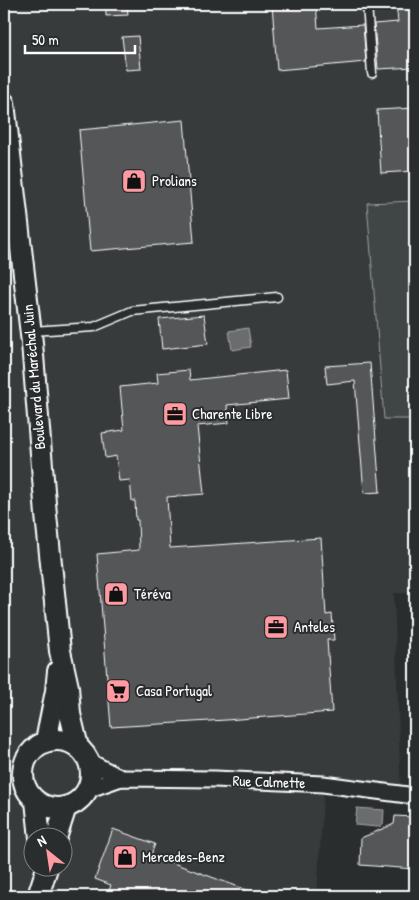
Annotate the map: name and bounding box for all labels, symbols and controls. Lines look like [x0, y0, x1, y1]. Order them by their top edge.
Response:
scale bar [25, 22, 135, 54]
text: 50 m [32, 29, 59, 50]
shop icon: Prolians [121, 168, 147, 194]
place label: Prolians [152, 170, 197, 191]
street label: Boulevard du Maréchal Juin [17, 303, 50, 450]
office icon: Charente Libre [162, 401, 188, 427]
place label: Charente Libre [192, 403, 272, 424]
shop icon: Téréva [103, 581, 129, 607]
place label: Téréva [134, 583, 171, 604]
office icon: Anteles [263, 614, 289, 640]
place label: Anteles [294, 616, 335, 637]
supermarket icon: Casa Portugal [105, 678, 131, 704]
place label: Casa Portugal [136, 680, 212, 701]
street label: Rue Calmette [232, 770, 306, 793]
north arrow [22, 828, 72, 878]
text: N [33, 830, 50, 850]
shop icon: Mercedes-Benz [112, 844, 138, 870]
place label: Mercedes-Benz [142, 846, 225, 867]

